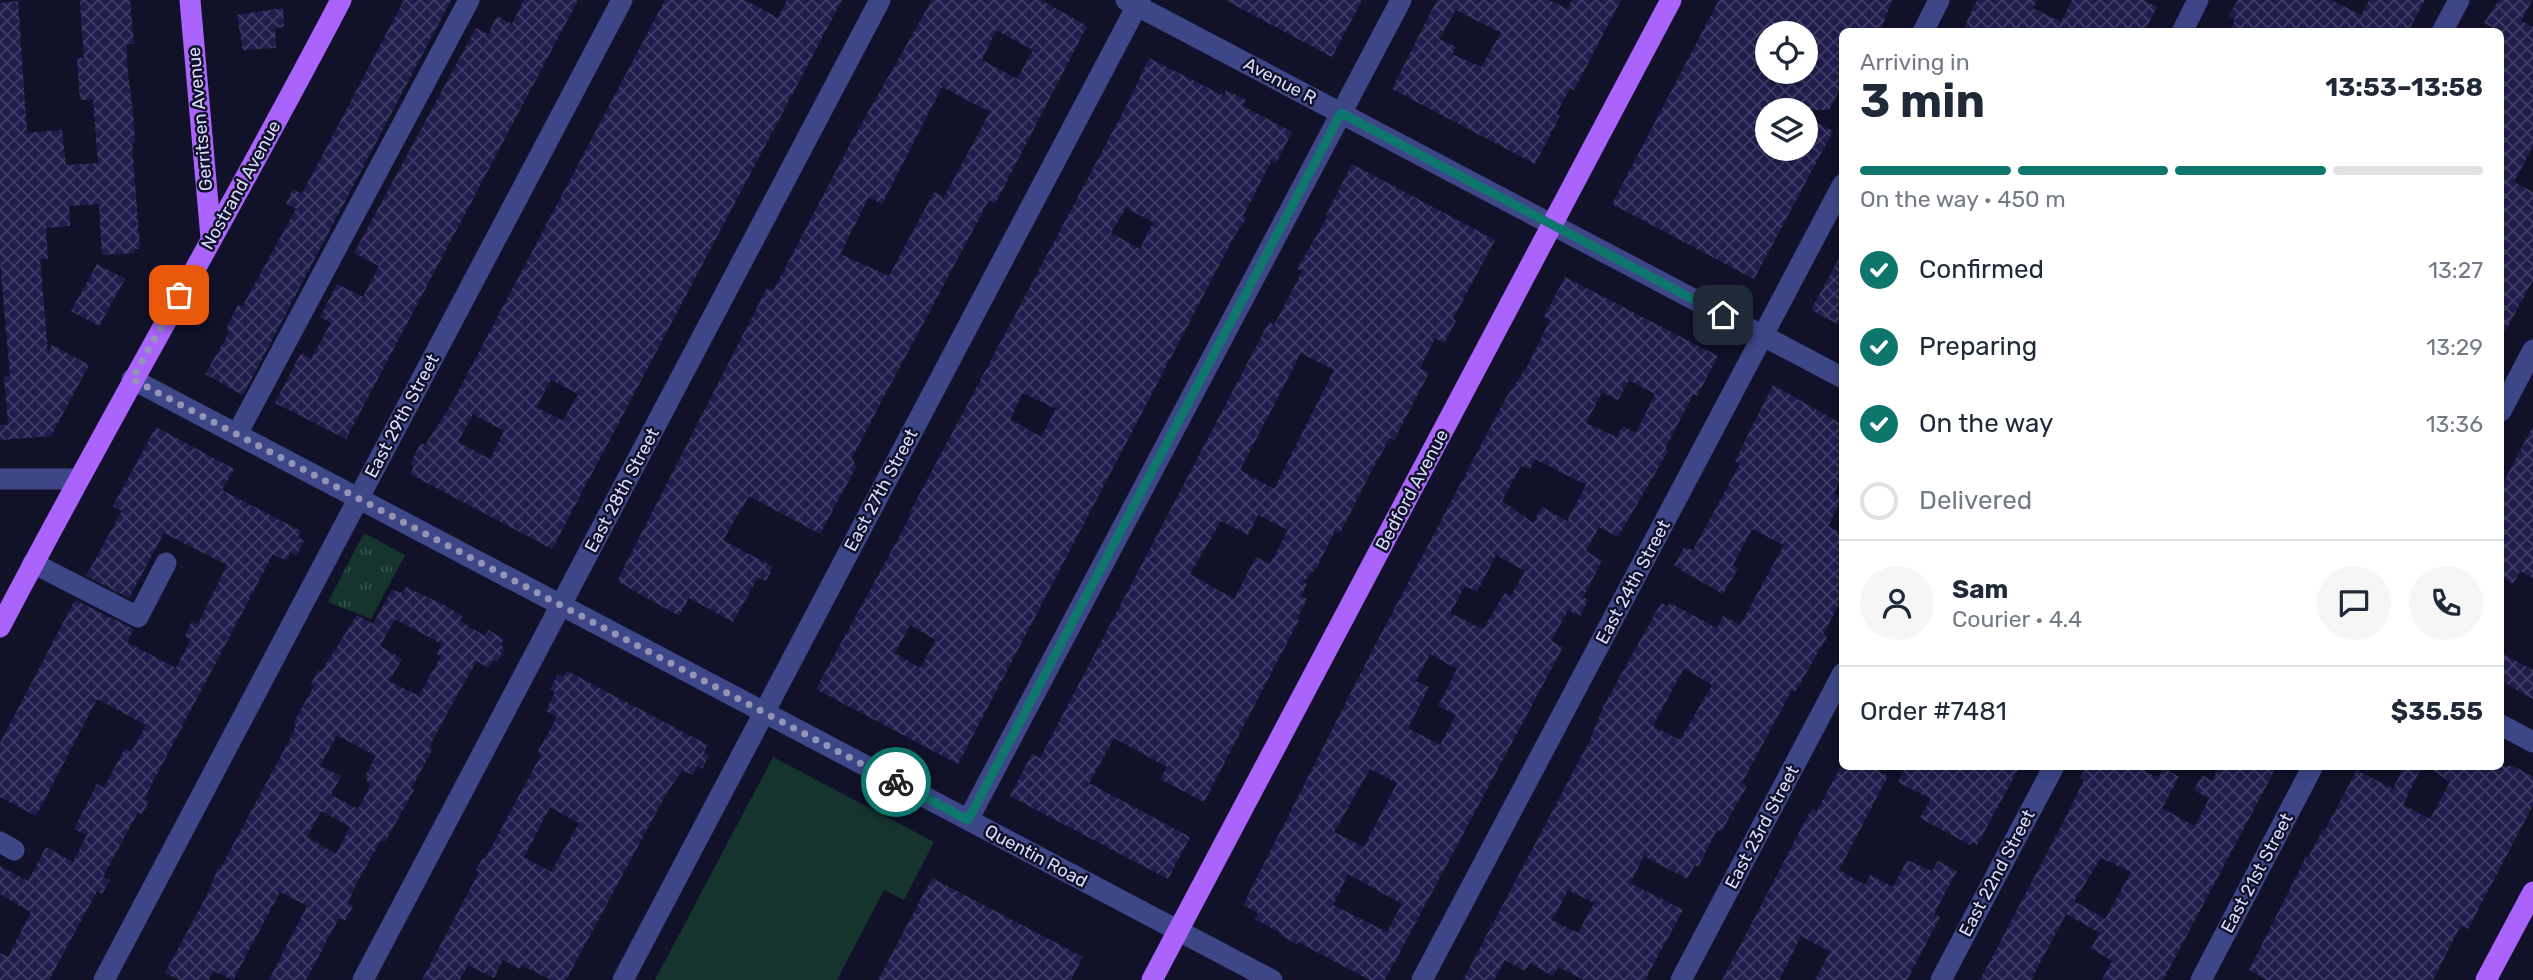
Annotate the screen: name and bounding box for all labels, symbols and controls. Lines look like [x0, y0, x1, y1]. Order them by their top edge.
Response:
map controls [1755, 21, 1818, 161]
button: locate [1755, 21, 1818, 84]
street label: Gerritsen Avenue [183, 46, 217, 192]
text: Arriving in [1860, 48, 1970, 76]
street label: Avenue R [1240, 53, 1320, 109]
text: 13:53–13:58 [2325, 72, 2483, 103]
text: 3 min [1860, 74, 1985, 129]
button: layers [1755, 98, 1818, 161]
street label: Nostrand Avenue [196, 117, 286, 253]
text: On the way · 450 m [1860, 185, 2066, 213]
icon: check [1860, 251, 1898, 289]
text: Confirmed [1919, 254, 2044, 285]
text: 13:27 [2428, 256, 2483, 284]
pin [149, 265, 209, 325]
icon: bag [160, 276, 198, 314]
pin [1693, 285, 1753, 345]
icon: home [1704, 296, 1742, 334]
icon: check [1860, 328, 1898, 366]
text: Preparing [1919, 331, 2037, 362]
text: 13:29 [2426, 333, 2483, 361]
street label: East 29th Street [360, 350, 444, 482]
icon: check [1860, 405, 1898, 443]
text: On the way [1919, 408, 2053, 439]
text: 13:36 [2426, 410, 2483, 438]
street label: East 28th Street [580, 424, 664, 556]
street label: East 27th Street [839, 425, 923, 555]
street label: Bedford Avenue [1371, 426, 1453, 554]
text: Delivered [1919, 485, 2032, 516]
street label: East 24th Street [1591, 516, 1675, 648]
button: person [1860, 566, 1934, 640]
button: chat [2317, 566, 2391, 640]
button: phone [2409, 566, 2483, 640]
text: Sam [1952, 574, 2008, 605]
text: Courier · 4.4 [1952, 605, 2082, 633]
text: Order #7481 [1860, 696, 2007, 727]
text: $35.55 [2391, 696, 2483, 727]
courier [861, 747, 931, 817]
street label: East 23rd Street [1720, 762, 1804, 892]
icon: bike [877, 763, 915, 801]
street label: East 22nd Street [1954, 806, 2040, 940]
street label: East 21st Street [2216, 809, 2298, 937]
street label: Quentin Road [981, 820, 1091, 892]

